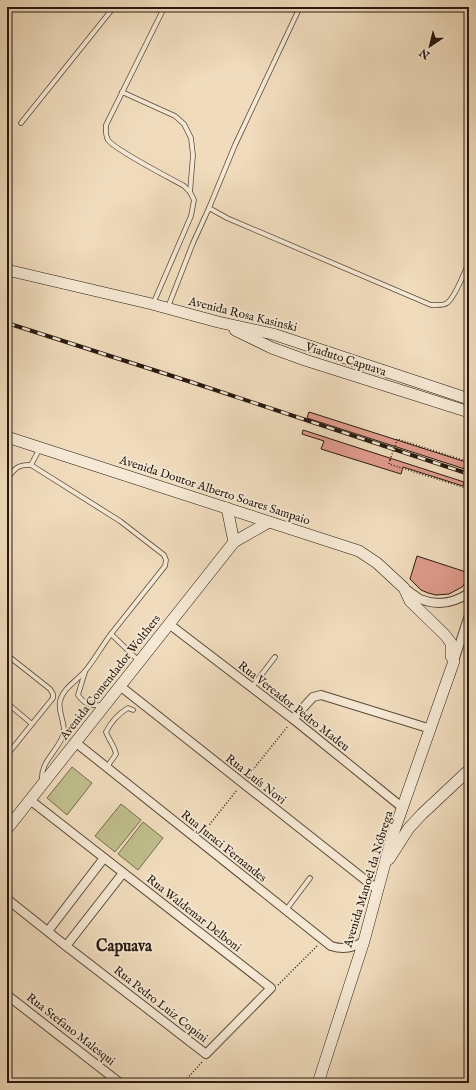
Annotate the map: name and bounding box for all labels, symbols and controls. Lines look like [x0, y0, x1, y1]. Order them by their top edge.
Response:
north arrow [410, 26, 450, 66]
text: N [417, 45, 434, 62]
street label: Avenida Rosa Kasinski [186, 293, 299, 335]
street label: Viaduto Capuava [302, 339, 389, 381]
street label: Avenida Doutor Alberto Soares Sampaio [116, 452, 313, 530]
street label: Avenida Comendador Wolthers [56, 612, 164, 744]
street label: Rua Vereador Pedro Madeu [235, 658, 353, 755]
street label: Rua Luís Novi [222, 751, 289, 808]
street label: Rua Juraci Fernandes [177, 807, 270, 886]
street label: Avenida Manoel da Nóbrega [340, 808, 397, 950]
street label: Rua Waldemar Delboni [143, 872, 244, 955]
district label: Capuava [96, 937, 153, 957]
street label: Rua Pedro Luiz Copini [110, 963, 211, 1047]
street label: Rua Stefano Malesqui [23, 990, 118, 1070]

